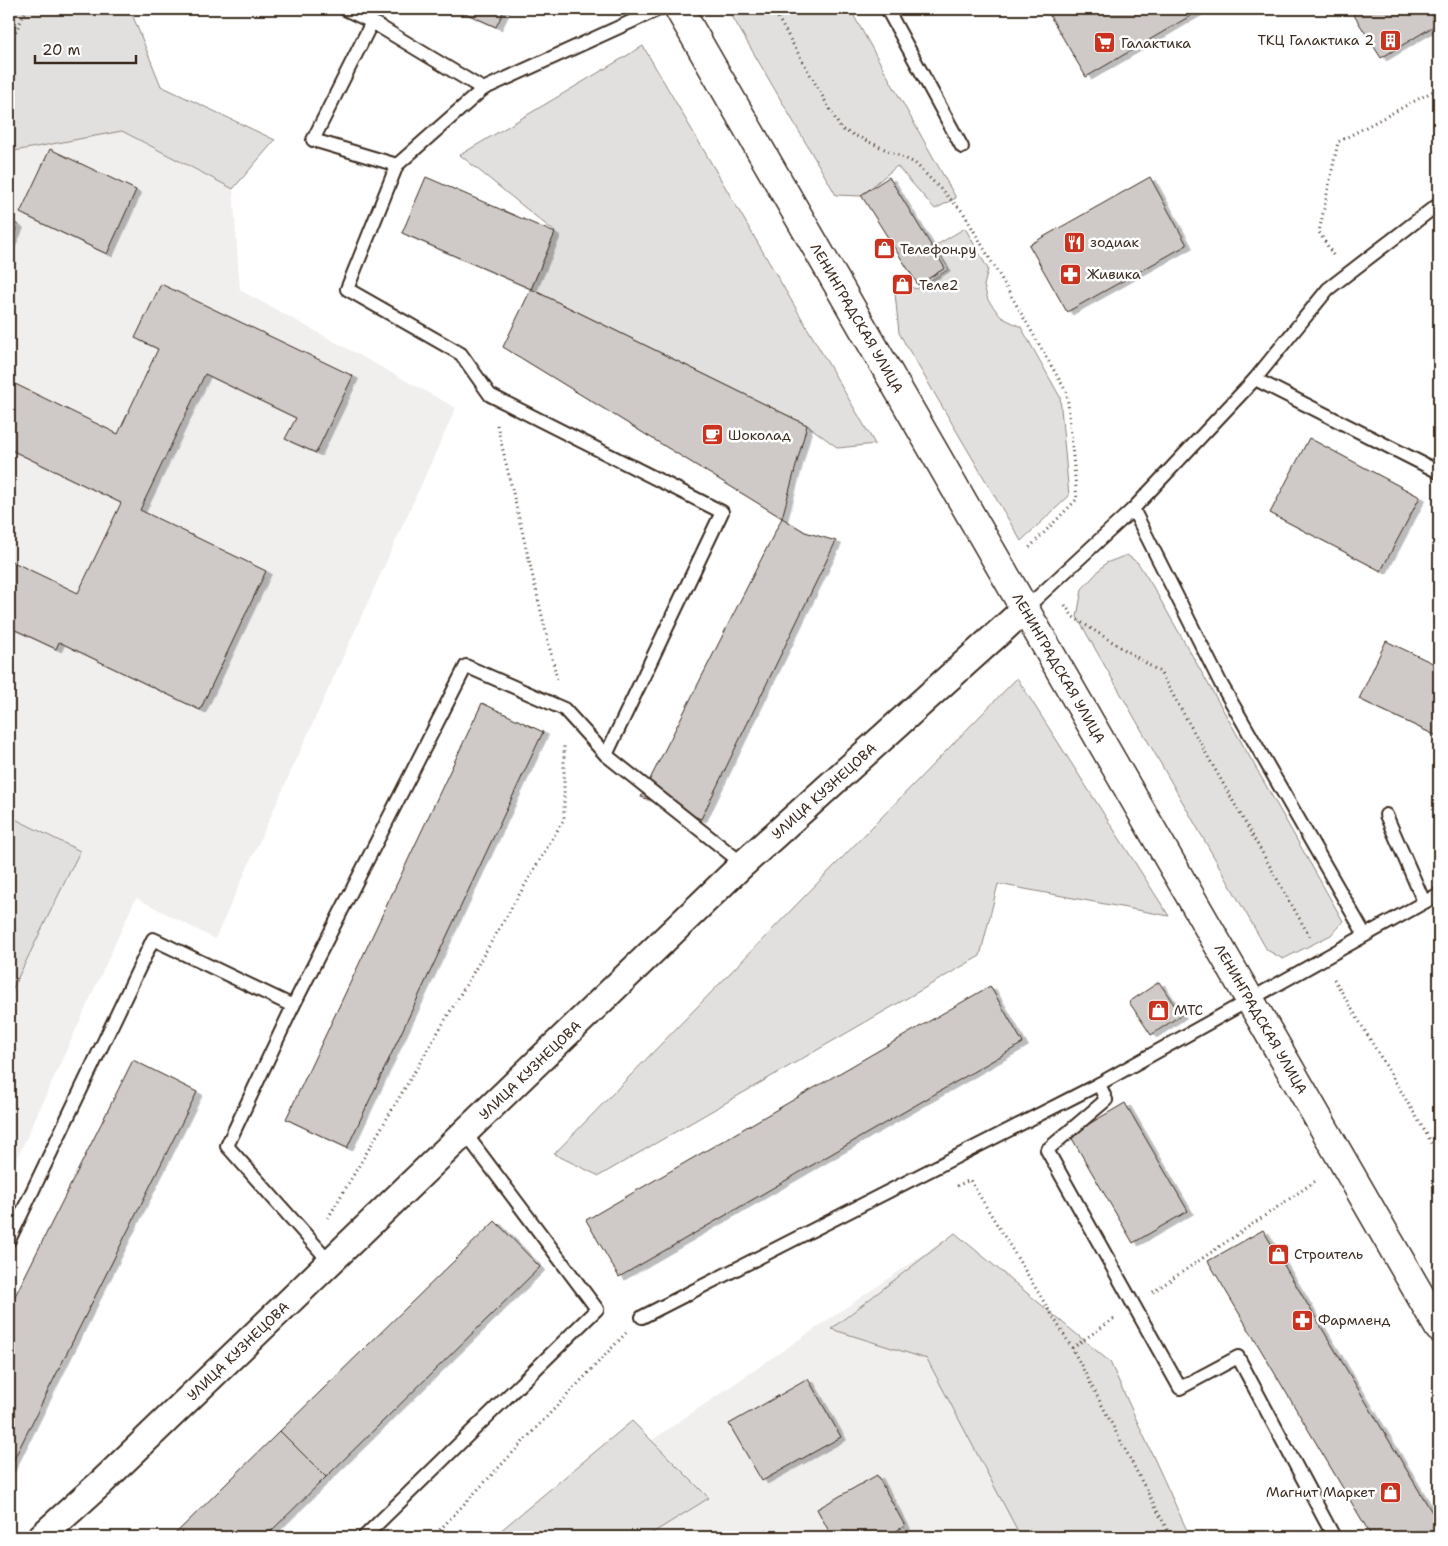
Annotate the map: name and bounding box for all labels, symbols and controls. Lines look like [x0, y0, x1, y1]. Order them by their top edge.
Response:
building icon: ТКЦ Галактика 2 [1378, 28, 1402, 52]
supermarket icon: Галактика [1093, 31, 1117, 55]
place label: ТКЦ Галактика 2 [1258, 31, 1374, 49]
scale bar [35, 32, 136, 64]
place label: Галактика [1121, 34, 1191, 52]
text: 20 m [42, 40, 81, 60]
restaurant icon: зодиак [1062, 230, 1086, 254]
place label: зодиак [1090, 233, 1139, 251]
shop icon: Телефон.ру [872, 237, 896, 261]
street label: ЛЕНИНГРАДСКАЯ УЛИЦА [807, 240, 907, 396]
place label: Телефон.ру [900, 240, 977, 258]
pharmacy icon: Живика [1059, 262, 1083, 286]
place label: Живика [1087, 265, 1141, 283]
shop icon: Теле2 [891, 273, 915, 297]
place label: Теле2 [919, 276, 958, 294]
cafe icon: Шоколад [700, 423, 724, 447]
place label: Шоколад [728, 426, 791, 444]
street label: ЛЕНИНГРАДСКАЯ УЛИЦА [1009, 590, 1109, 746]
street label: УЛИЦА КУЗНЕЦОВА [768, 739, 880, 843]
street label: ЛЕНИНГРАДСКАЯ УЛИЦА [1211, 941, 1311, 1097]
shop icon: МТС [1146, 998, 1170, 1022]
place label: МТС [1174, 1001, 1203, 1019]
street label: УЛИЦА КУЗНЕЦОВА [475, 1017, 585, 1123]
shop icon: Строитель [1266, 1242, 1290, 1266]
place label: Строитель [1294, 1245, 1363, 1263]
street label: УЛИЦА КУЗНЕЦОВА [183, 1298, 293, 1404]
pharmacy icon: Фармленд [1290, 1308, 1314, 1332]
place label: Фармленд [1318, 1311, 1391, 1329]
shop icon: Магнит Маркет [1379, 1480, 1403, 1504]
place label: Магнит Маркет [1266, 1483, 1376, 1501]

